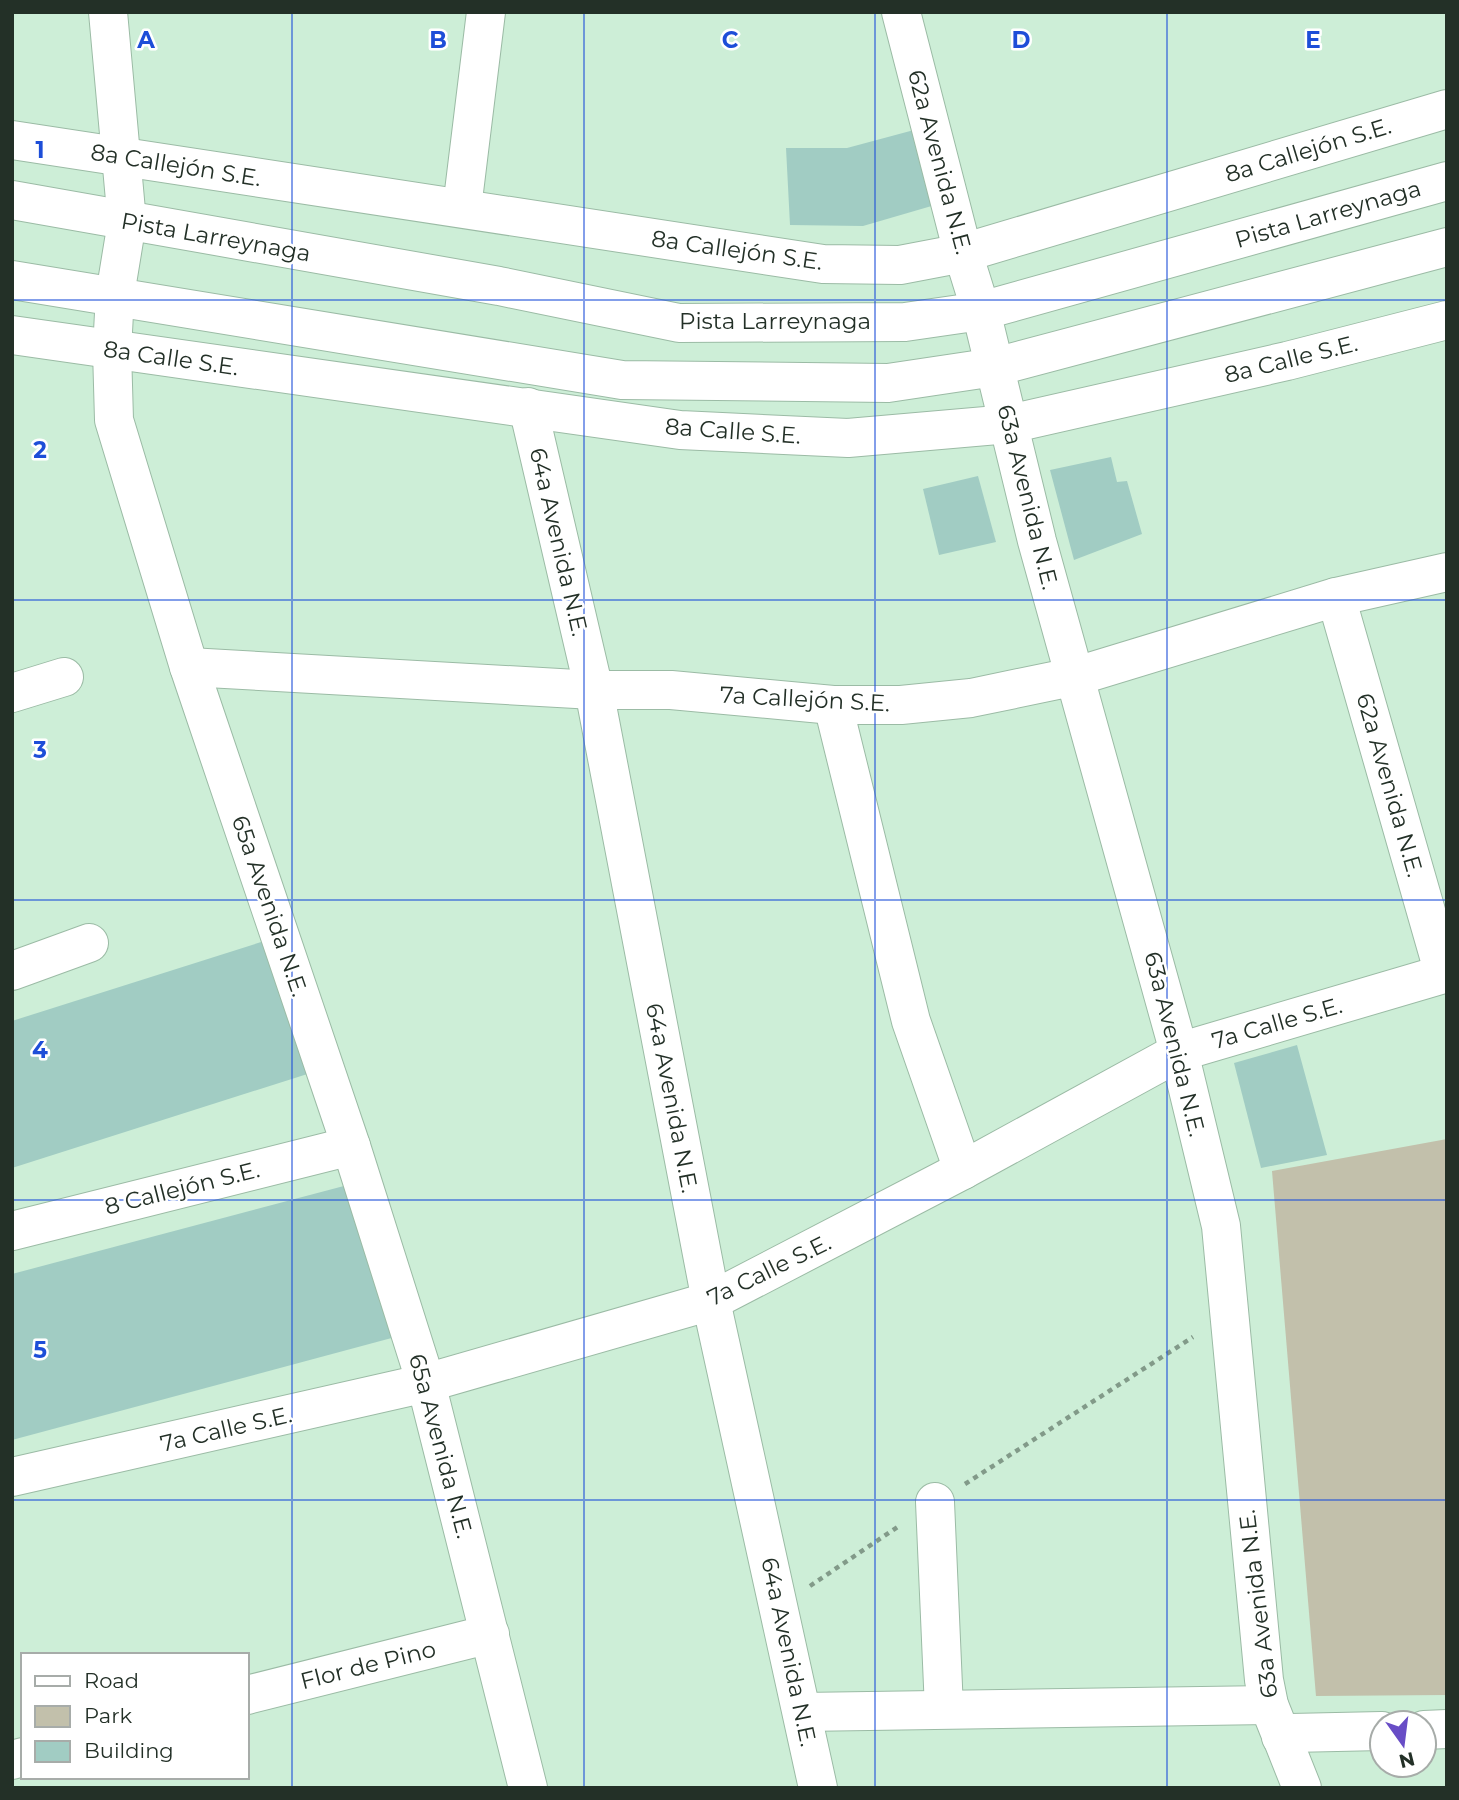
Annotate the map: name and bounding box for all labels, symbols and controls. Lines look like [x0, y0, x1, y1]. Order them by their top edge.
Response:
text: A [136, 26, 155, 54]
text: B [429, 26, 447, 54]
text: C [722, 26, 739, 54]
text: D [1012, 26, 1031, 54]
text: E [1305, 26, 1321, 54]
street label: 62a Avenida N.E. [902, 67, 978, 257]
street label: 8a Callejón S.E. [1222, 111, 1394, 189]
text: 1 [35, 136, 45, 164]
street label: 8a Callejón S.E. [89, 138, 263, 192]
street label: Pista Larreynaga [1232, 174, 1424, 254]
street label: Pista Larreynaga [119, 207, 313, 267]
street label: 8a Callejón S.E. [650, 224, 824, 276]
street label: Pista Larreynaga [679, 307, 871, 335]
street label: 8a Calle S.E. [1222, 329, 1360, 389]
street label: 8a Calle S.E. [102, 335, 240, 381]
street label: 63a Avenida N.E. [991, 402, 1065, 592]
street label: 8a Calle S.E. [664, 412, 802, 450]
text: 2 [33, 436, 47, 464]
street label: 64a Avenida N.E. [524, 445, 594, 639]
street label: 7a Callejón S.E. [719, 681, 891, 717]
street label: 62a Avenida N.E. [1350, 690, 1430, 880]
text: 3 [32, 736, 47, 764]
street label: 65a Avenida N.E. [226, 812, 314, 1000]
street label: 63a Avenida N.E. [1138, 949, 1212, 1139]
street label: 7a Calle S.E. [1209, 991, 1345, 1055]
street label: 64a Avenida N.E. [640, 1001, 704, 1195]
text: 4 [32, 1036, 48, 1064]
street label: 8 Callejón S.E. [102, 1155, 262, 1221]
street label: 7a Calle S.E. [703, 1228, 835, 1312]
text: 5 [33, 1336, 47, 1364]
street label: 65a Avenida N.E. [403, 1351, 479, 1541]
street label: 7a Calle S.E. [157, 1400, 295, 1458]
street label: 63a Avenida N.E. [1233, 1508, 1283, 1700]
street label: 64a Avenida N.E. [755, 1555, 823, 1749]
street label: Flor de Pino [297, 1635, 439, 1695]
legend [21, 1653, 248, 1779]
text: Road [84, 1668, 139, 1693]
text: Park [84, 1703, 132, 1728]
north arrow [1368, 1709, 1438, 1779]
text: Building [84, 1738, 174, 1763]
text: N [1397, 1747, 1417, 1773]

